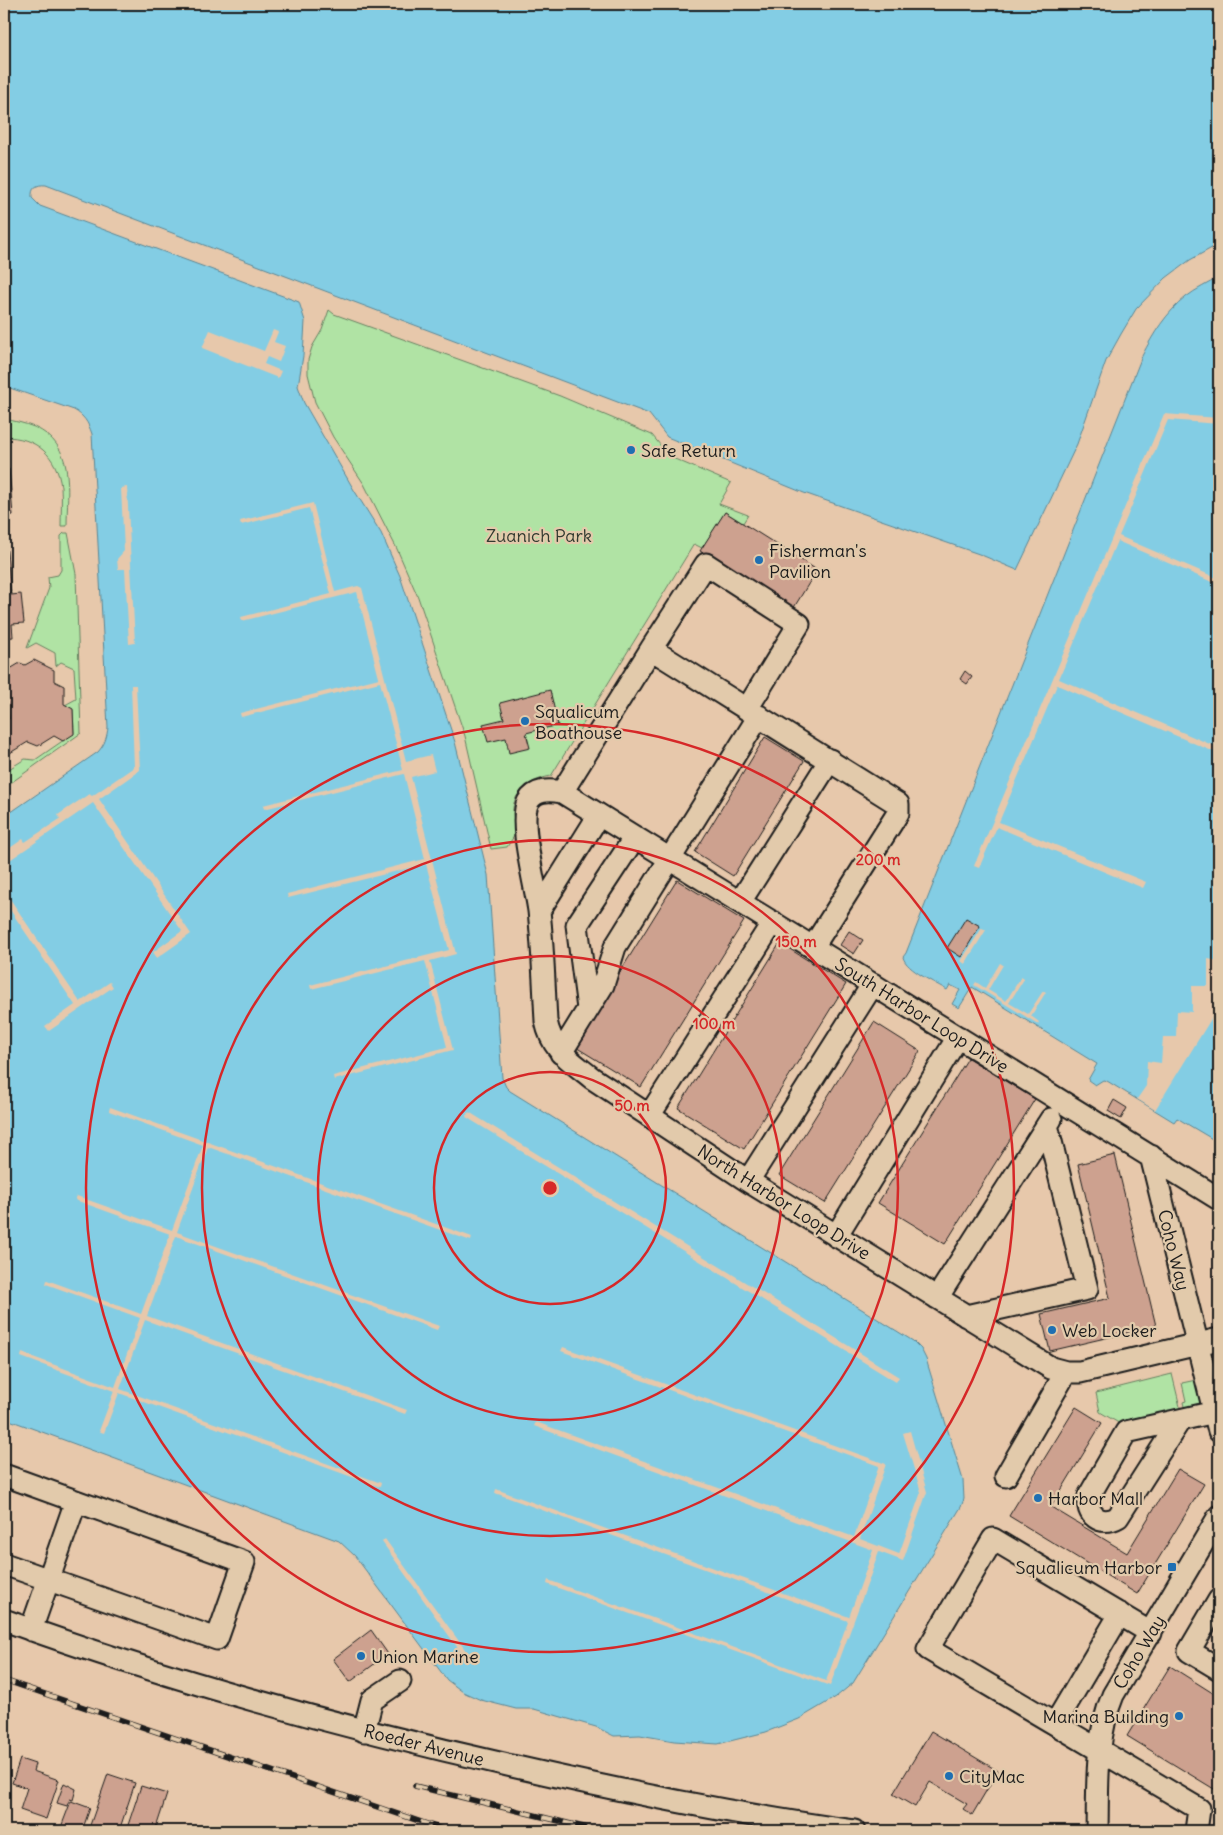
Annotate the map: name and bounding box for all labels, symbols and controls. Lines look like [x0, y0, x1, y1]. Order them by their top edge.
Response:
place label: Safe Return [641, 439, 736, 462]
marker: Safe Return [625, 444, 637, 456]
park label: Zuanich Park [486, 524, 592, 547]
place label: Fisherman's Pavilion [769, 539, 867, 583]
marker: Fisherman's Pavilion [753, 554, 765, 566]
place label: Squalicum Boathouse [535, 700, 622, 744]
marker: Squalicum Boathouse [519, 715, 531, 727]
text: 200 m [856, 850, 900, 869]
text: 150 m [775, 932, 817, 951]
street label: South Harbor Loop Drive [831, 952, 1013, 1078]
text: 100 m [693, 1014, 735, 1033]
text: 50 m [614, 1096, 650, 1115]
street label: North Harbor Loop Drive [693, 1139, 875, 1265]
centre of rings [541, 1179, 559, 1197]
street label: Coho Way [1153, 1207, 1195, 1293]
place label: Web Locker [1062, 1319, 1157, 1342]
marker: Web Locker [1046, 1324, 1058, 1336]
place label: Harbor Mall [1048, 1487, 1143, 1510]
marker: Harbor Mall [1032, 1492, 1044, 1504]
place label: Squalicum Harbor [1016, 1556, 1163, 1579]
marker: Squalicum Harbor [1166, 1561, 1178, 1573]
street label: Coho Way [1108, 1611, 1170, 1693]
place label: Union Marine [371, 1645, 479, 1668]
marker: Union Marine [355, 1650, 367, 1662]
place label: Marina Building [1042, 1705, 1169, 1728]
marker: Marina Building [1173, 1710, 1185, 1722]
street label: Roeder Avenue [361, 1719, 487, 1771]
place label: CityMac [959, 1765, 1025, 1788]
marker: CityMac [943, 1770, 955, 1782]

